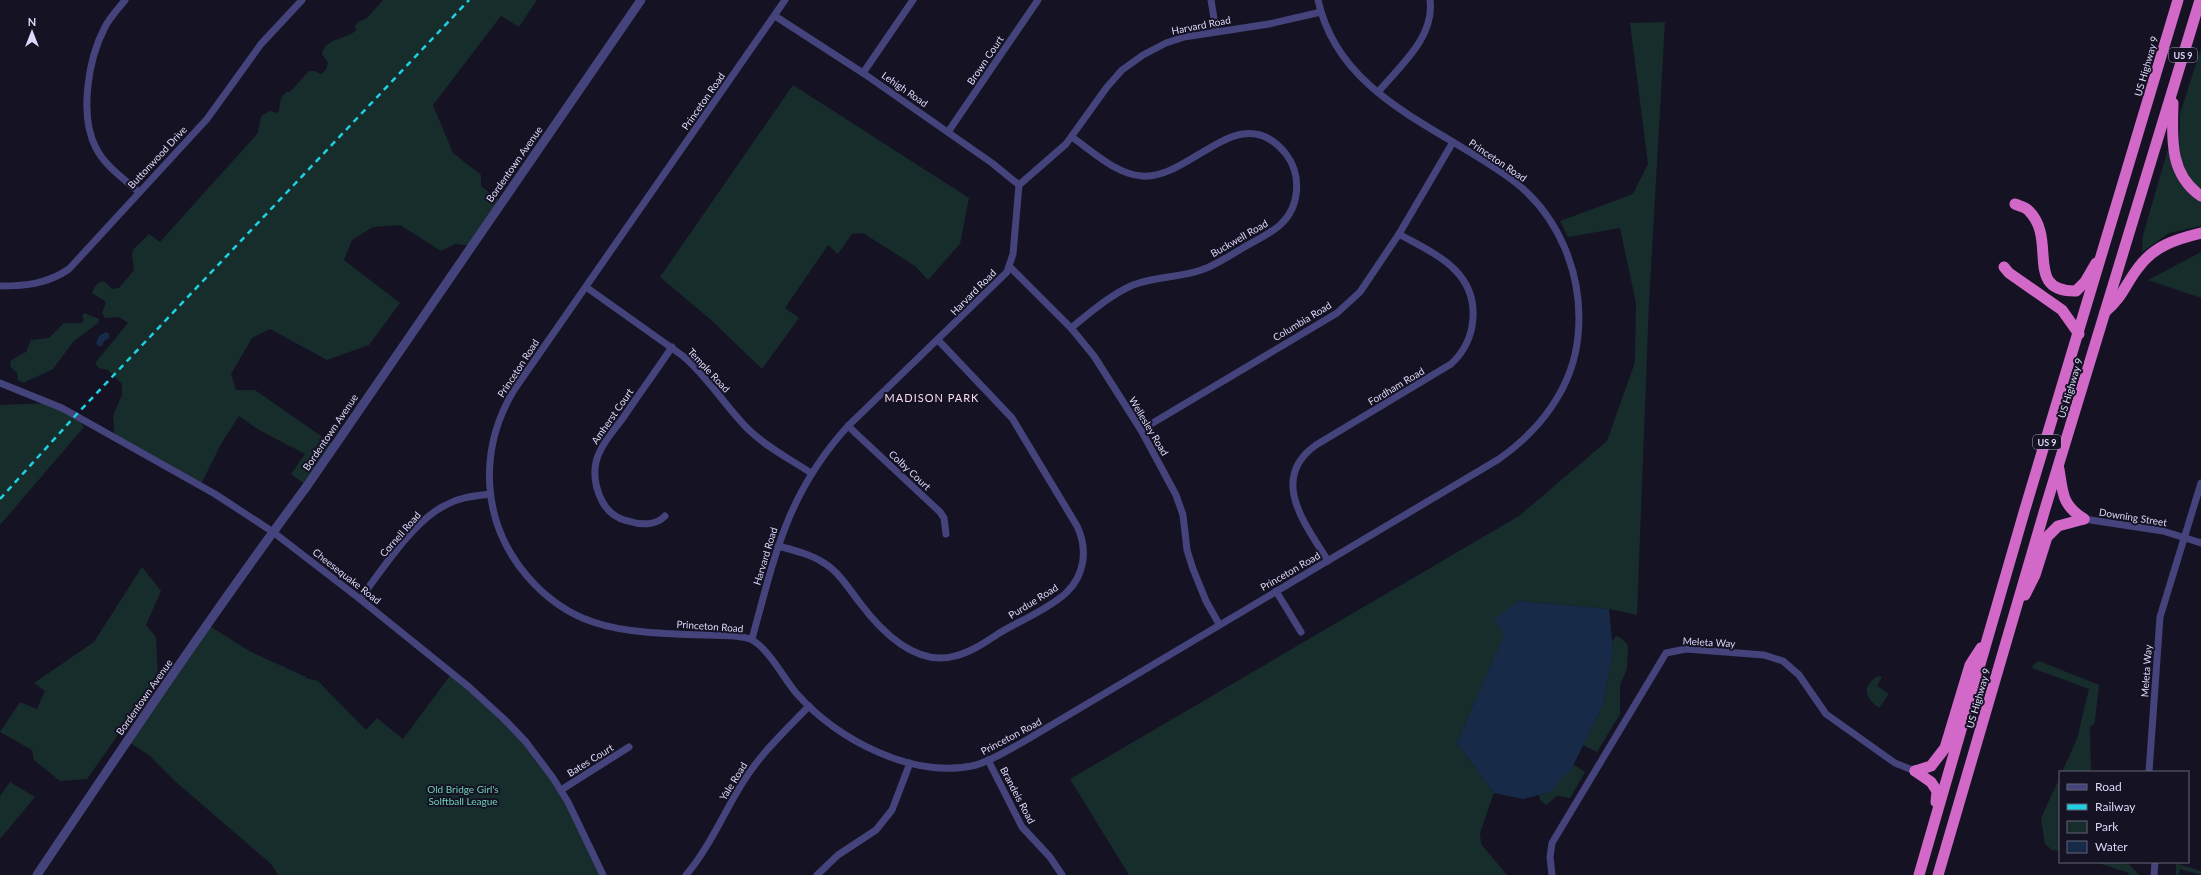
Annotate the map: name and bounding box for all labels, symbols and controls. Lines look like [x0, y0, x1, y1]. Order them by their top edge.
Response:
north arrow [12, 12, 52, 52]
street label: Harvard Road [1170, 13, 1232, 37]
text: N [28, 15, 36, 28]
street label: Brown Court [964, 33, 1006, 87]
street label: US Highway 9 [2132, 34, 2160, 97]
road number: US 9 [2169, 48, 2197, 62]
street label: Lehigh Road [880, 69, 930, 109]
street label: Princeton Road [679, 70, 727, 132]
street label: Buttonwood Drive [125, 123, 189, 191]
street label: Bordentown Avenue [483, 124, 545, 204]
street label: Princeton Road [1467, 136, 1529, 184]
street label: Buckwell Road [1208, 217, 1270, 259]
street label: Harvard Road [948, 267, 998, 317]
street label: Columbia Road [1271, 299, 1333, 343]
street label: Princeton Road [495, 337, 541, 399]
street label: Temple Road [685, 345, 733, 395]
street label: US Highway 9 [2055, 356, 2085, 419]
street label: Fordham Road [1366, 365, 1426, 407]
street label: Amherst Court [588, 386, 636, 446]
street label: Bordentown Avenue [300, 391, 360, 473]
district label: MADISON PARK [885, 391, 979, 404]
street label: Wellesley Road [1127, 394, 1171, 458]
road number: US 9 [2033, 435, 2061, 449]
street label: Colby Court [887, 448, 934, 493]
street label: Downing Street [2098, 506, 2168, 528]
street label: Cornell Road [377, 509, 423, 559]
street label: Harvard Road [751, 526, 779, 586]
street label: Cheesequake Road [310, 546, 384, 606]
street label: Princeton Road [1258, 549, 1322, 593]
street label: Purdue Road [1006, 581, 1060, 621]
street label: Princeton Road [676, 618, 744, 634]
street label: Meleta Way [1682, 635, 1737, 649]
street label: Meleta Way [2138, 643, 2154, 698]
street label: Bordentown Avenue [113, 657, 175, 737]
street label: US Highway 9 [1964, 666, 1992, 729]
street label: Princeton Road [979, 715, 1043, 757]
street label: Bates Court [565, 741, 616, 779]
street label: Yale Road [717, 760, 749, 802]
street label: Brandeis Road [998, 764, 1038, 826]
legend [2059, 771, 2189, 863]
text: Road [2095, 779, 2122, 794]
park label: Old Bridge Girl's Solftball League [427, 783, 499, 807]
text: Railway [2095, 799, 2136, 814]
text: Park [2095, 819, 2119, 834]
text: Water [2095, 839, 2128, 854]

